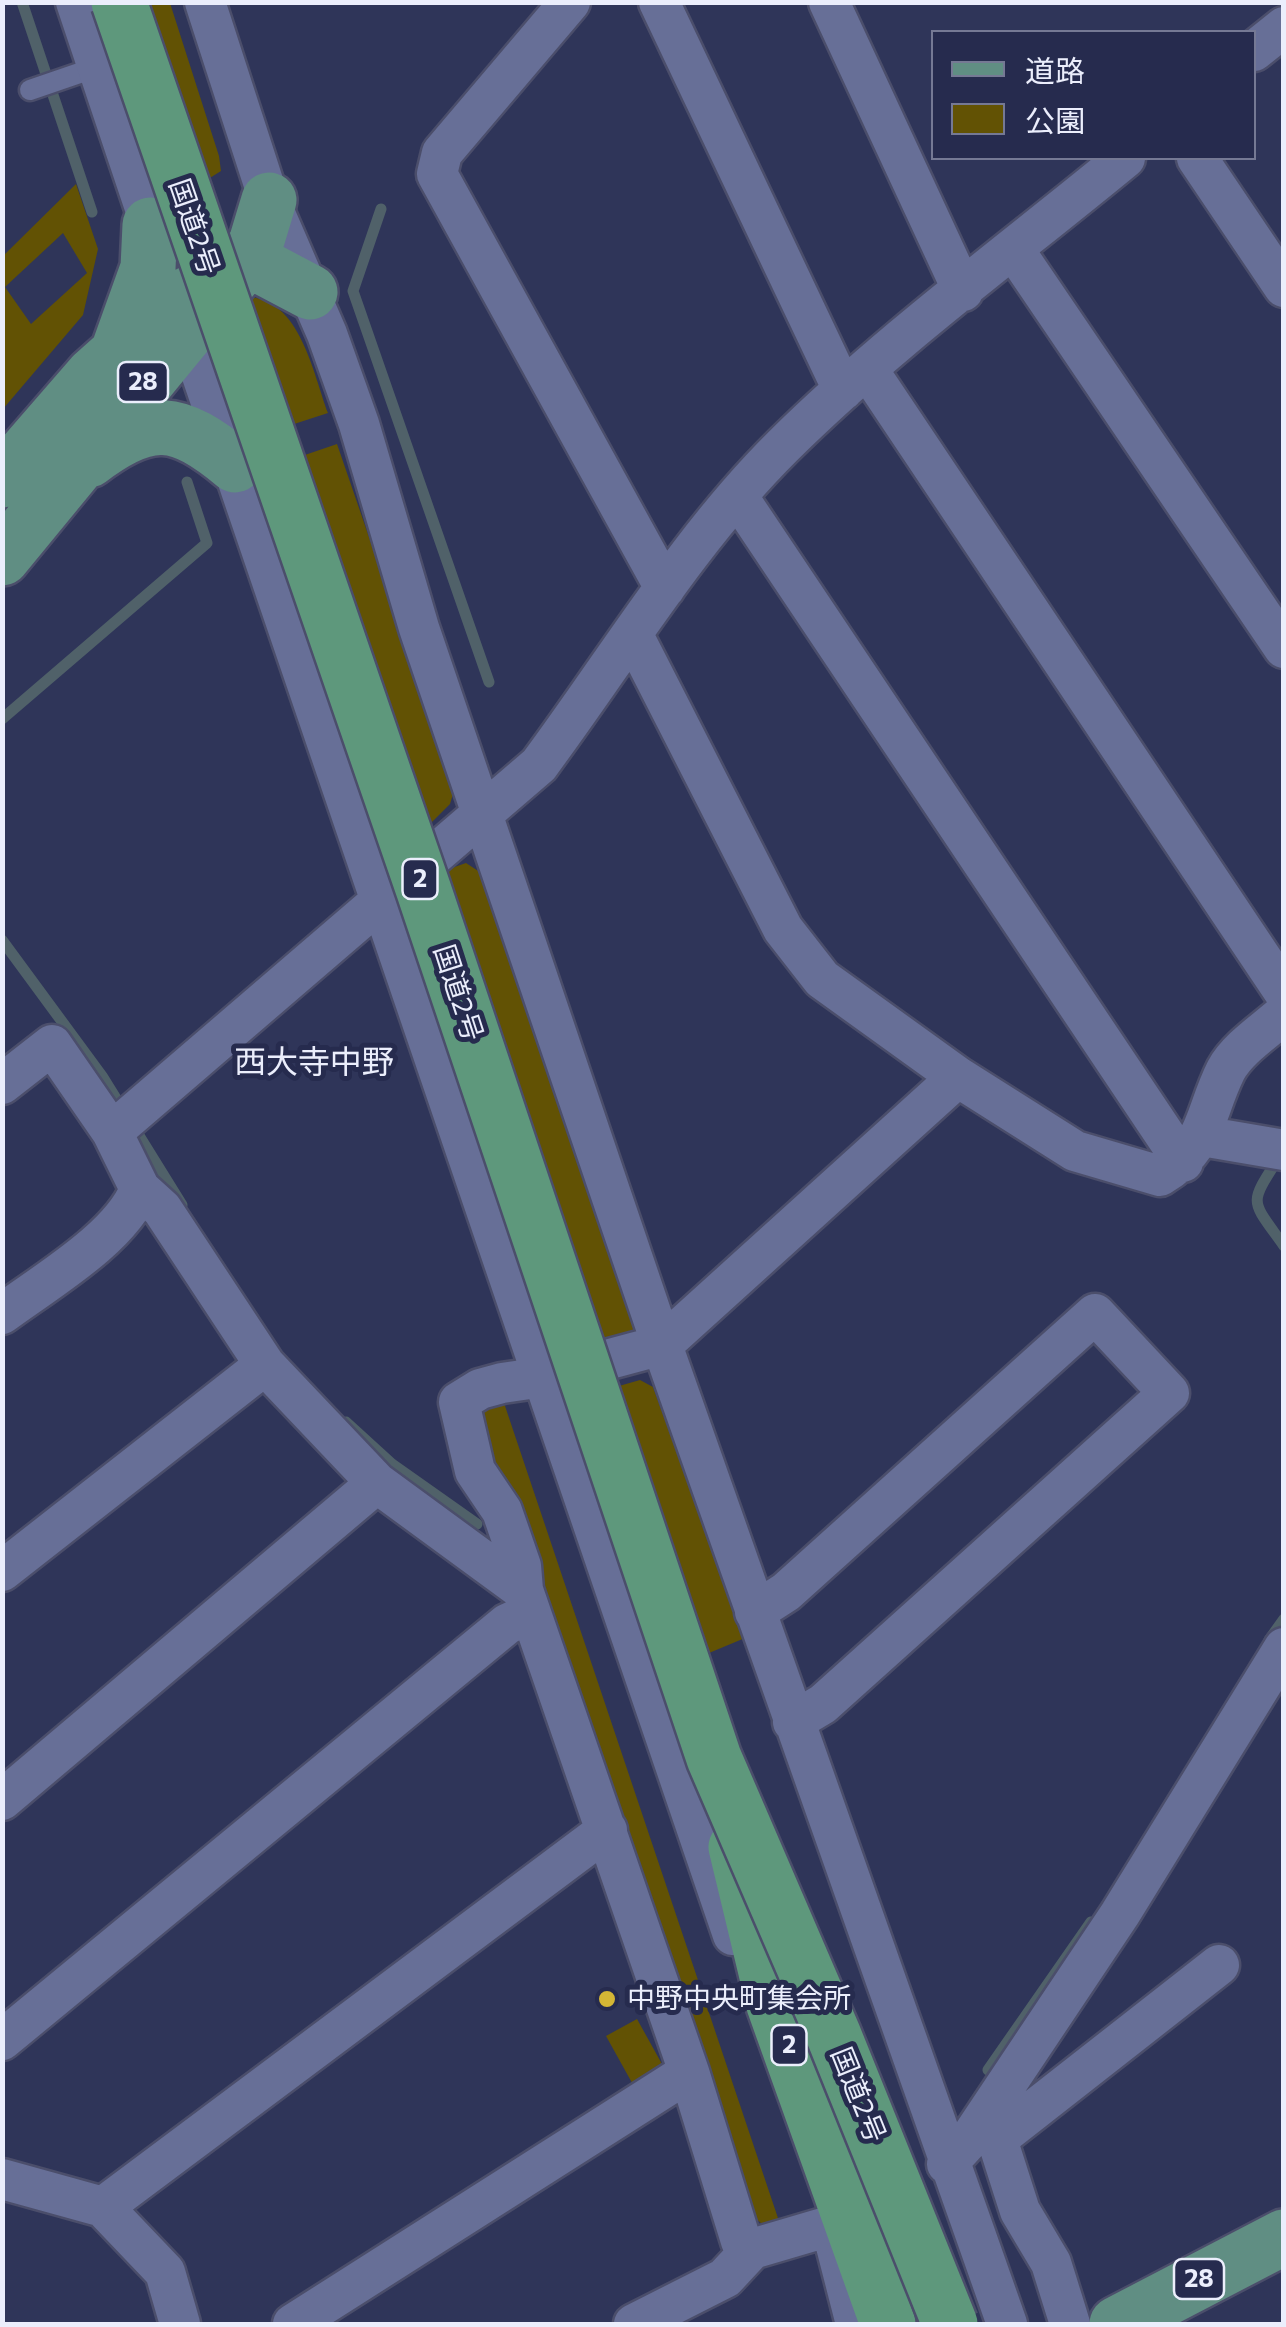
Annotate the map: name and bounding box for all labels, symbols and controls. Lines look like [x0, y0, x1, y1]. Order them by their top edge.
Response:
legend [931, 30, 1256, 160]
text: 道路 [1025, 51, 1085, 88]
text: 公園 [1025, 101, 1085, 138]
street label: 国道2号 [162, 174, 226, 280]
road number: 28 [118, 362, 168, 402]
road number: 2 [402, 859, 438, 899]
street label: 国道2号 [427, 940, 489, 1046]
district label: 西大寺中野 [234, 1043, 394, 1081]
place label: 中野中央町集会所 [627, 1982, 851, 2016]
marker: 中野中央町集会所 [596, 1988, 618, 2010]
road number: 2 [772, 2025, 806, 2065]
street label: 国道2号 [824, 2043, 892, 2147]
road number: 28 [1174, 2259, 1224, 2299]

